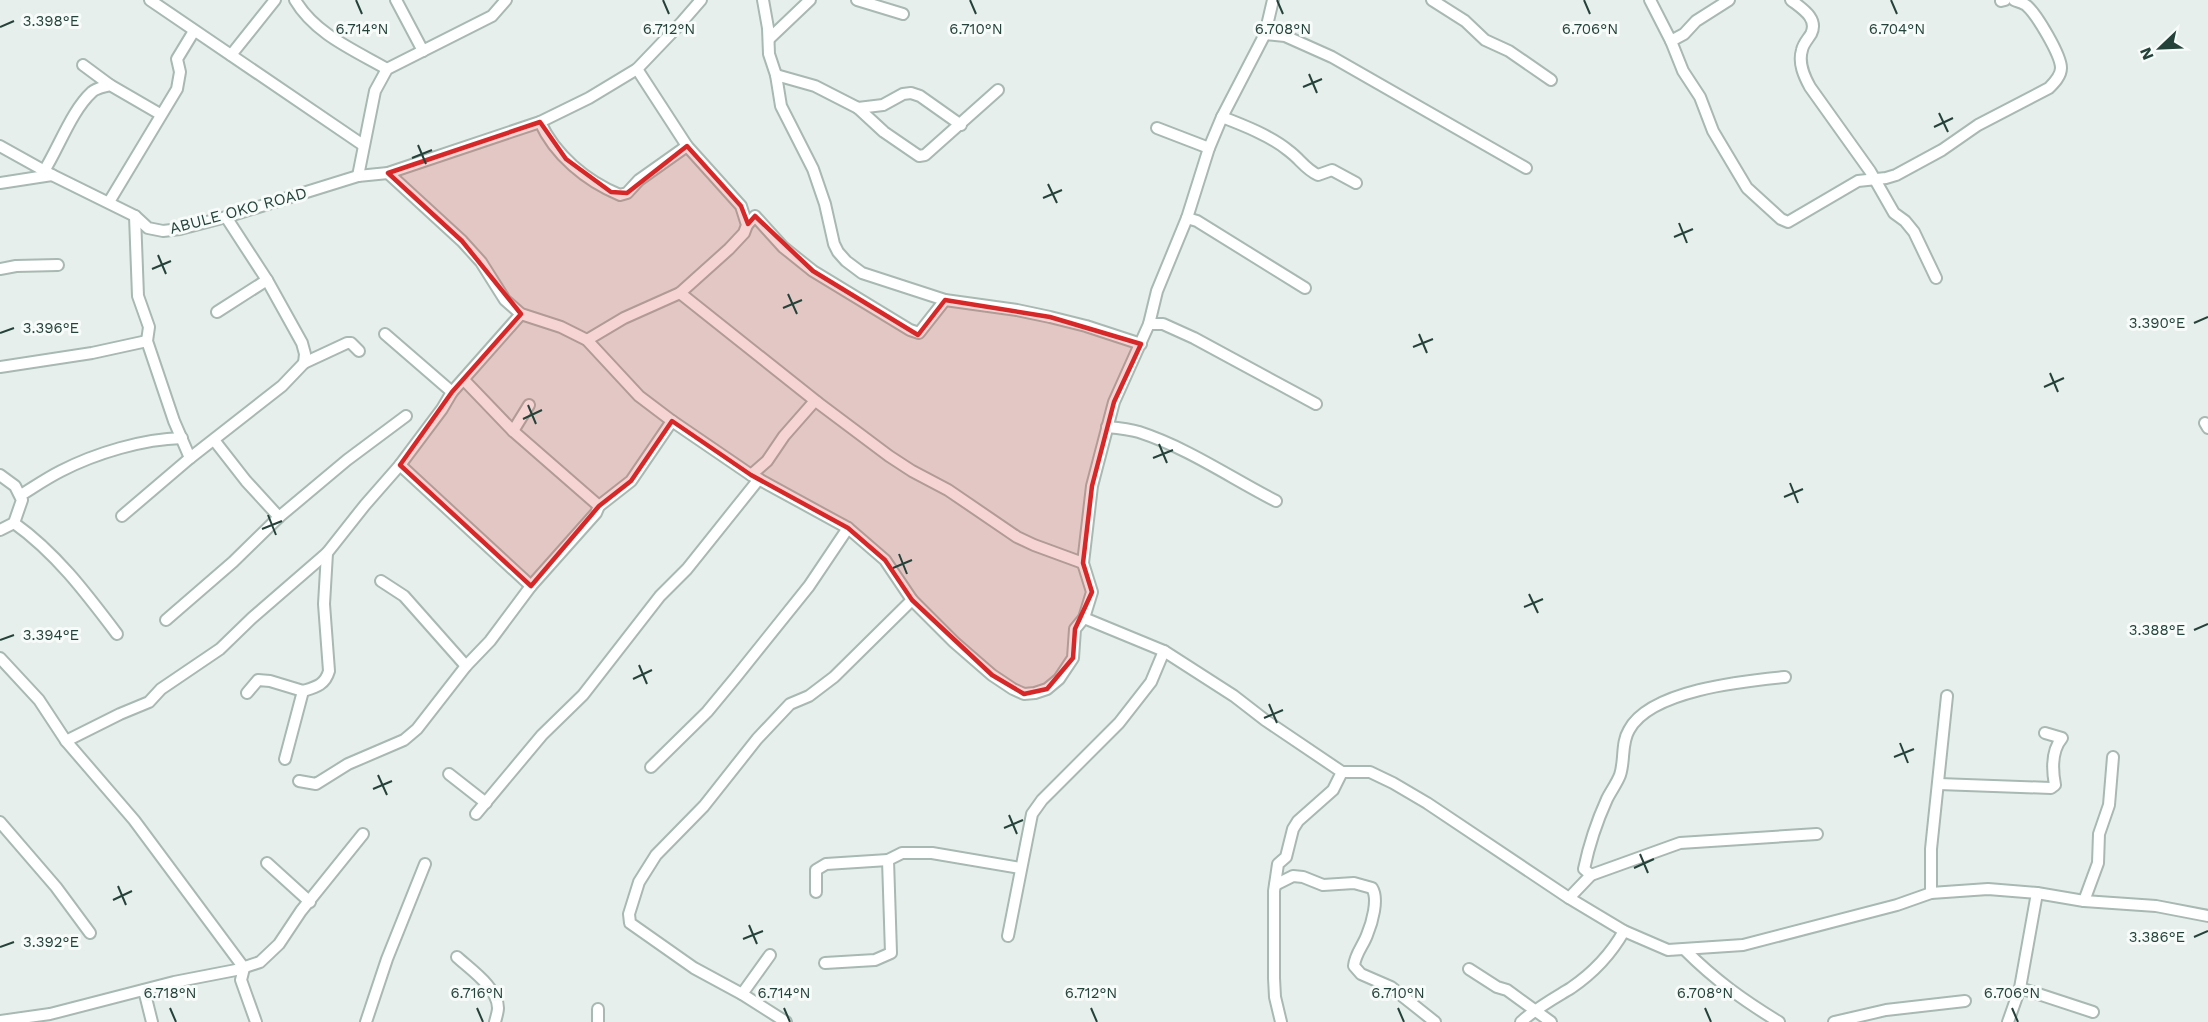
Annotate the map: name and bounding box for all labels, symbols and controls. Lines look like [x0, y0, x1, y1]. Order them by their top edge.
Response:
text: 3.398°E [23, 12, 79, 30]
north arrow [2130, 18, 2190, 78]
text: 6.714°N [335, 20, 389, 38]
text: 6.712°N [643, 20, 695, 38]
text: 6.710°N [949, 20, 1003, 38]
text: 6.708°N [1255, 20, 1311, 38]
text: 6.706°N [1562, 20, 1618, 38]
text: 6.704°N [1869, 20, 1925, 38]
text: N [2136, 44, 2158, 63]
street label: ABULE OKO ROAD [167, 183, 309, 238]
text: 3.390°E [2129, 314, 2185, 332]
text: 3.396°E [23, 319, 79, 337]
text: 3.388°E [2129, 621, 2185, 639]
text: 3.394°E [23, 626, 79, 644]
text: 3.386°E [2129, 928, 2185, 946]
text: 3.392°E [23, 933, 79, 951]
text: 6.718°N [143, 984, 197, 1002]
text: 6.716°N [450, 984, 504, 1002]
text: 6.714°N [757, 984, 811, 1002]
text: 6.712°N [1065, 984, 1117, 1002]
text: 6.710°N [1371, 984, 1425, 1002]
text: 6.708°N [1677, 984, 1733, 1002]
text: 6.706°N [1984, 984, 2040, 1002]

